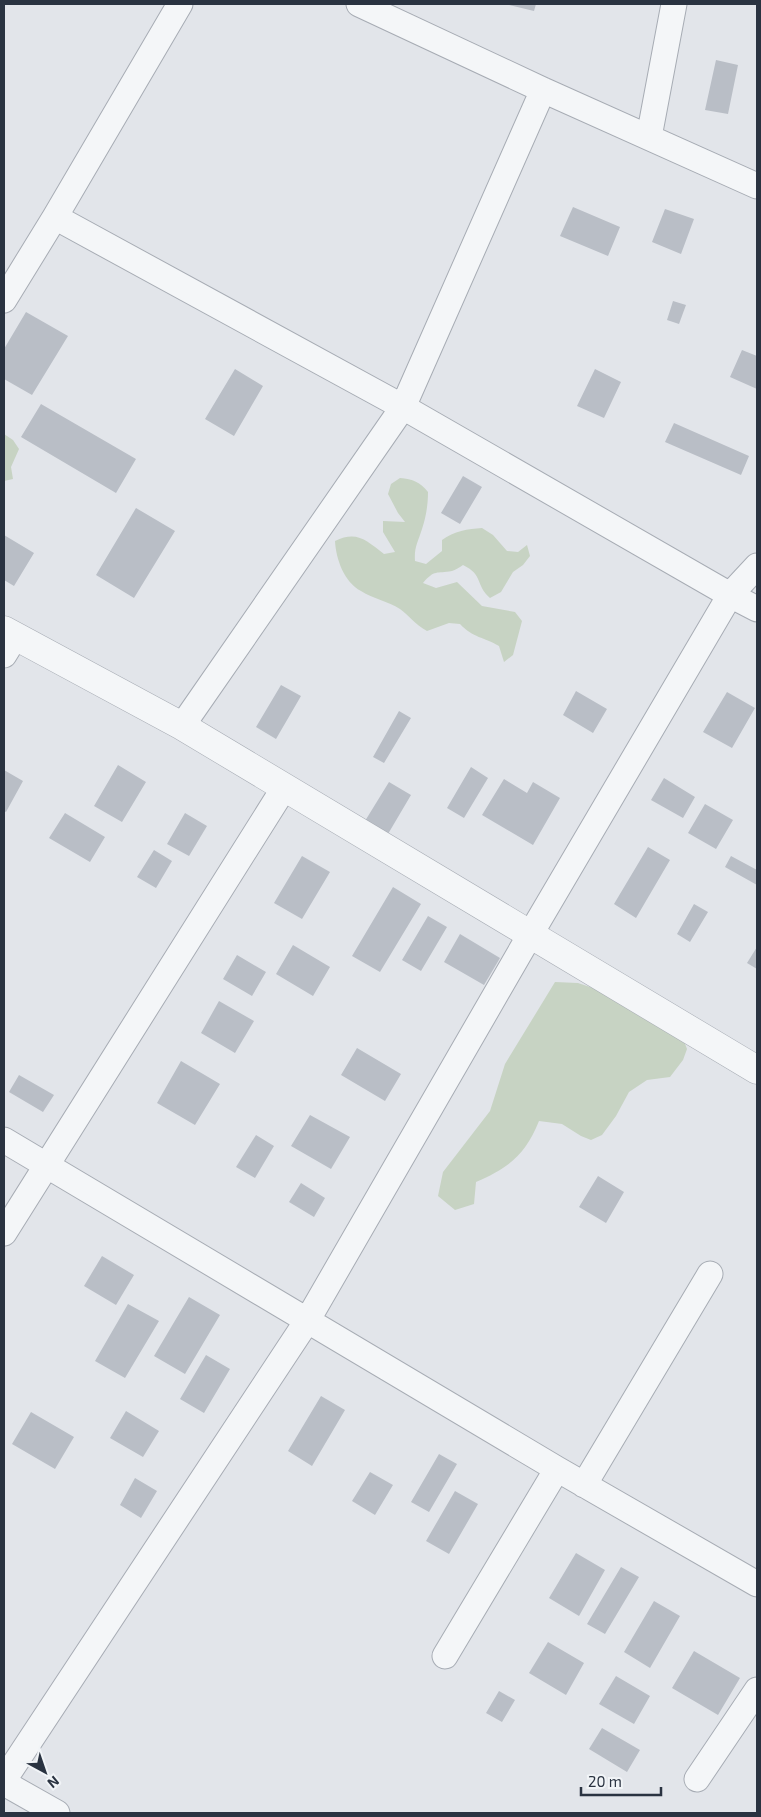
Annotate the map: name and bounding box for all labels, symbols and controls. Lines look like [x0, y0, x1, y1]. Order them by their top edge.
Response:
north arrow [20, 1747, 70, 1797]
scale bar [581, 1764, 661, 1796]
text: 20 m [588, 1772, 622, 1790]
text: N [44, 1773, 63, 1792]

